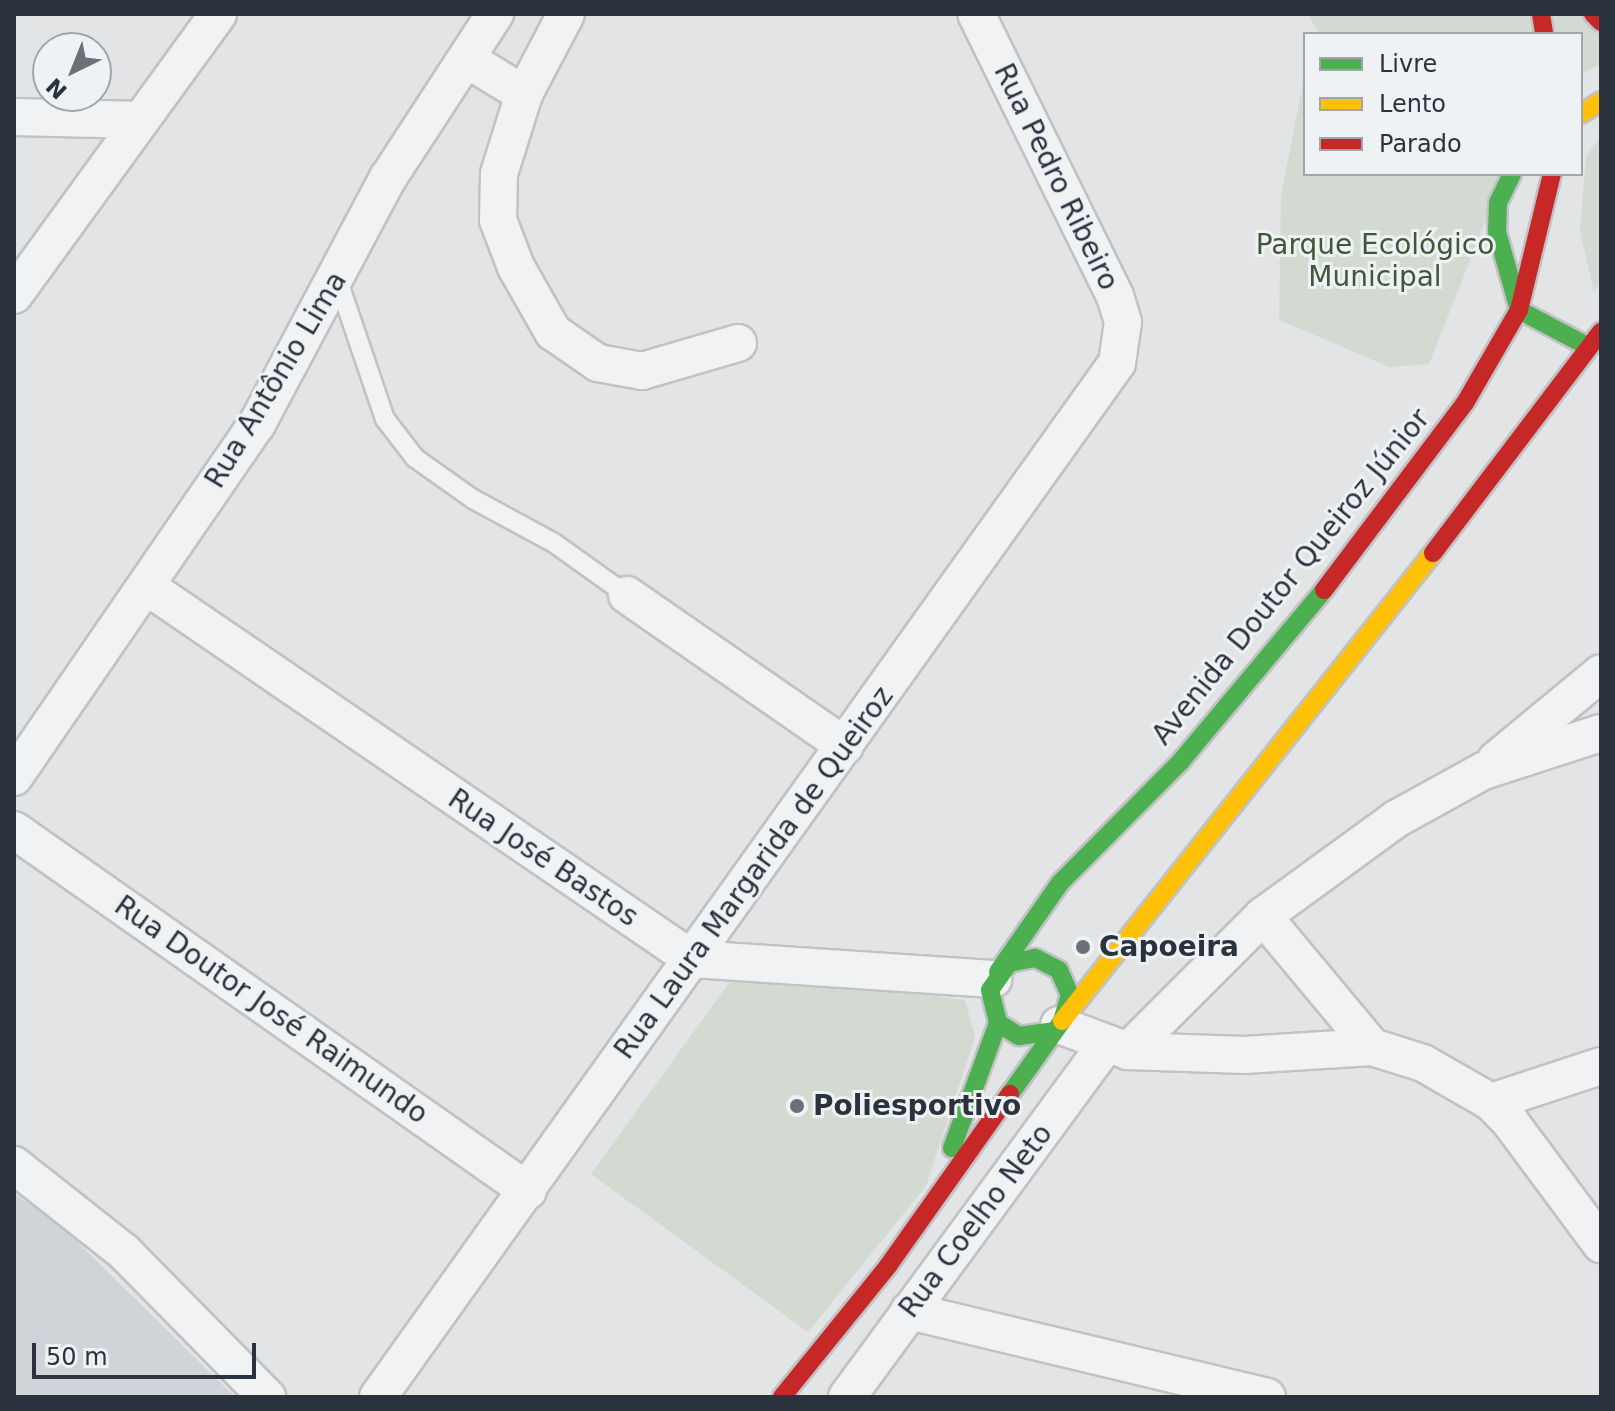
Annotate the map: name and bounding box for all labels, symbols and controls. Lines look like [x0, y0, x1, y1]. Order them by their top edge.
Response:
north arrow [32, 32, 112, 112]
legend [1303, 32, 1583, 176]
text: Livre [1379, 50, 1437, 78]
street label: Rua Pedro Ribeiro [987, 58, 1125, 296]
text: N [41, 73, 72, 104]
text: Lento [1379, 90, 1446, 118]
text: Parado [1379, 130, 1462, 158]
park label: Parque Ecológico Municipal [1256, 228, 1494, 294]
street label: Rua Antônio Lima [198, 266, 354, 494]
street label: Avenida Doutor Queiroz Júnior [1145, 402, 1437, 752]
street label: Rua Laura Margarida de Queiroz [608, 680, 900, 1066]
street label: Rua José Bastos [442, 782, 644, 934]
street label: Rua Doutor José Raimundo [108, 889, 434, 1131]
place label: Capoeira [1099, 930, 1239, 964]
marker: Capoeira [1074, 938, 1092, 956]
place label: Poliesportivo [813, 1089, 1021, 1123]
marker: Poliesportivo [788, 1097, 806, 1115]
street label: Rua Coelho Neto [892, 1118, 1060, 1324]
scale bar [36, 1327, 260, 1377]
text: 50 m [46, 1343, 108, 1371]

